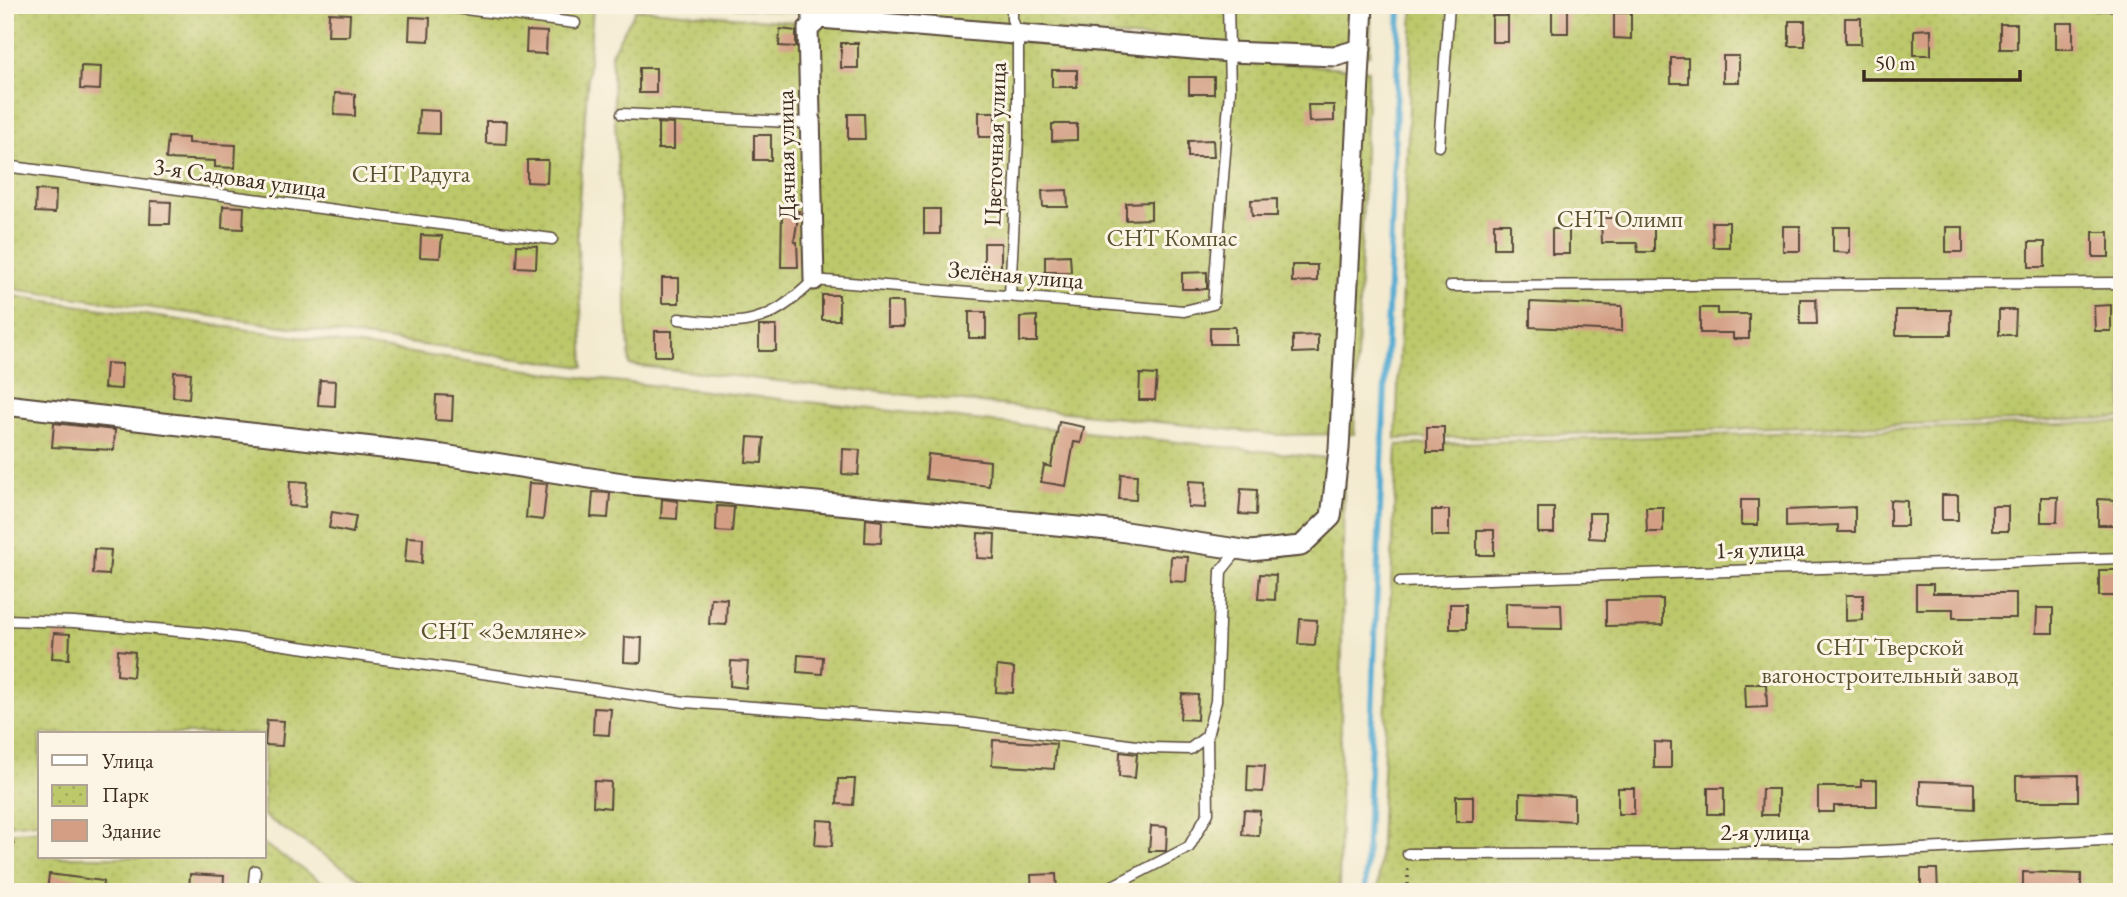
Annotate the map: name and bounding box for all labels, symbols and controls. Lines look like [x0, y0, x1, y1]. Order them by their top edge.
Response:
scale bar [1864, 38, 2020, 82]
text: 50 m [1875, 49, 1916, 76]
street label: Цветочная улица [976, 61, 1013, 227]
street label: Дачная улица [769, 89, 802, 220]
street label: 3-я Садовая улица [152, 150, 329, 205]
park label: СНТ Радуга [352, 158, 471, 189]
park label: СНТ Олимп [1557, 203, 1683, 234]
park label: СНТ Компас [1107, 222, 1237, 253]
street label: Зелёная улица [947, 253, 1086, 296]
street label: 1-я улица [1715, 531, 1806, 566]
park label: СНТ «Земляне» [421, 615, 587, 646]
park label: СНТ Тверской вагоностроительный завод [1762, 631, 2019, 690]
legend [38, 732, 266, 858]
text: Улица [101, 747, 154, 774]
text: Парк [102, 781, 149, 808]
street label: 2-я улица [1720, 816, 1810, 847]
text: Здание [102, 817, 161, 844]

